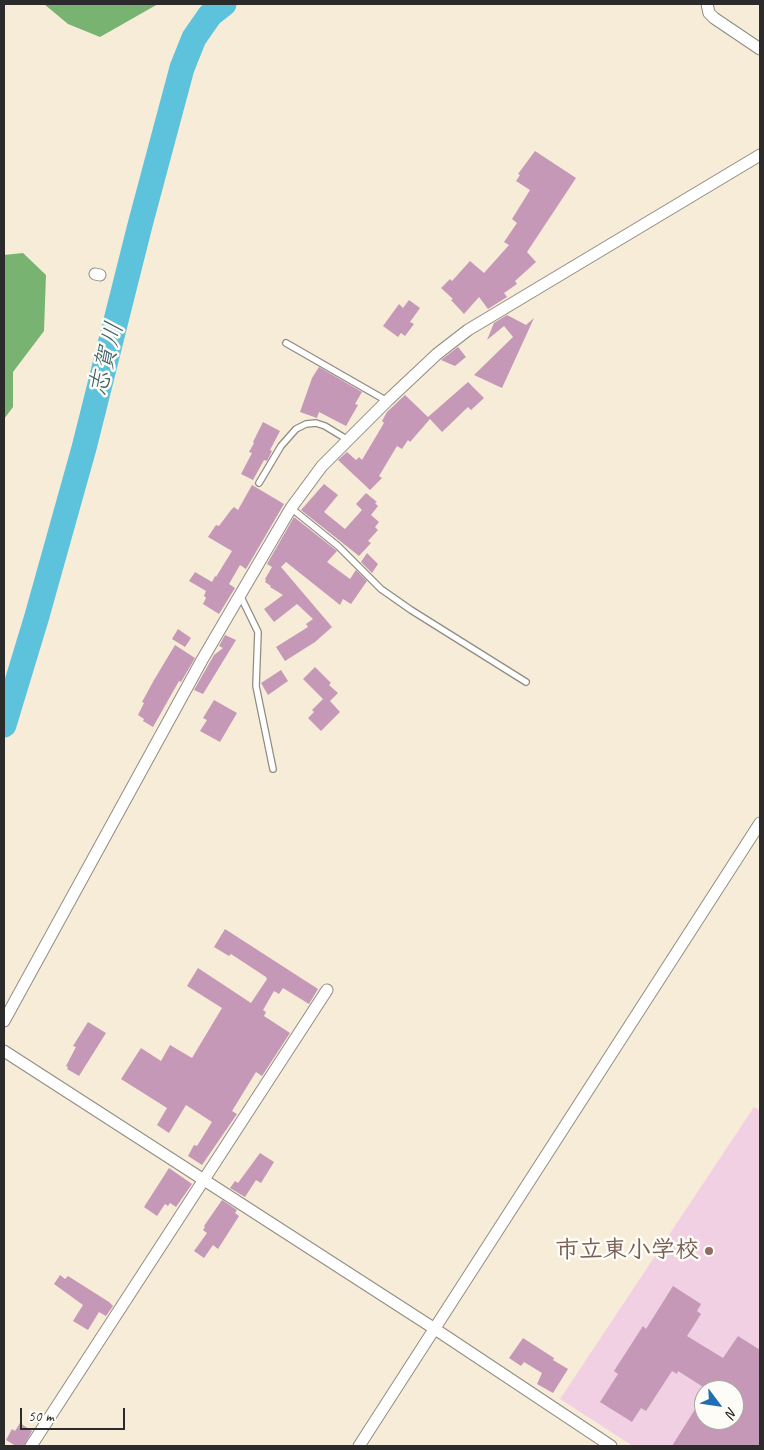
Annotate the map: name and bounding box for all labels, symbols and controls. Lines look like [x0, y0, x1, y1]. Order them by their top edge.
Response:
water label: 志賀川 [83, 319, 131, 399]
place label: 市立東小学校 [555, 1237, 699, 1265]
marker: 市立東小学校 [703, 1245, 715, 1257]
north arrow [694, 1380, 744, 1430]
scale bar [22, 1398, 128, 1430]
text: N [722, 1404, 741, 1421]
text: 50 m [28, 1407, 54, 1426]

